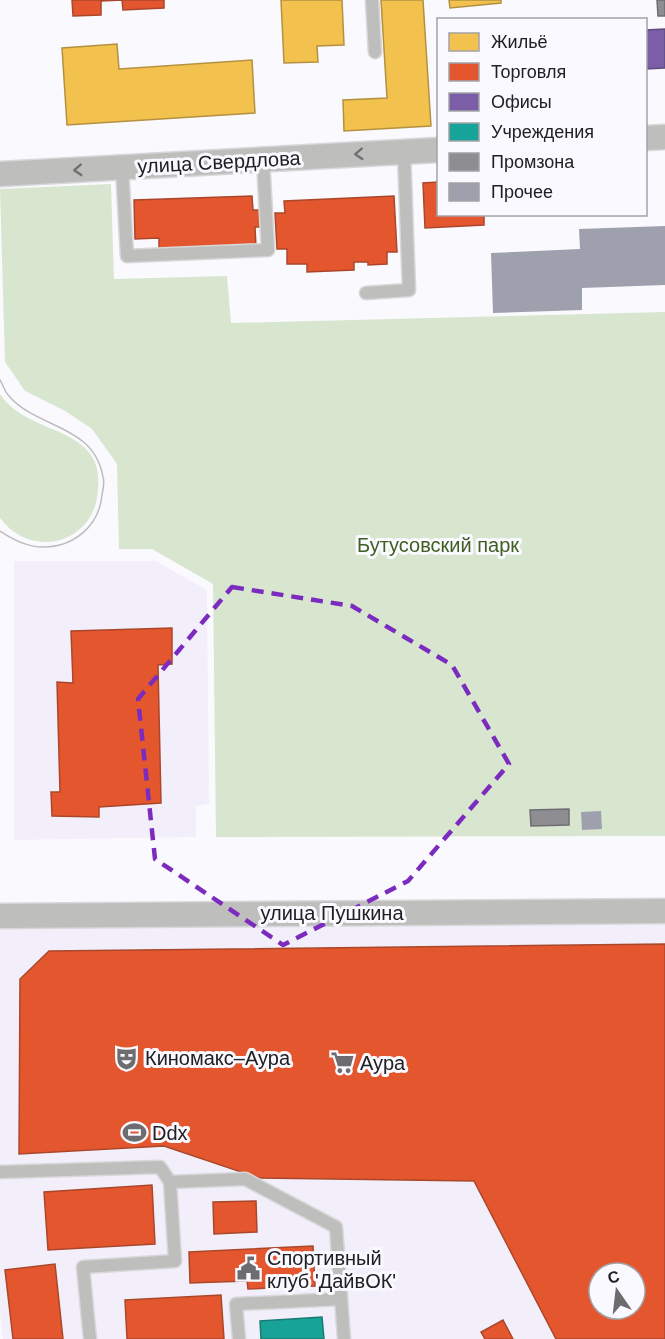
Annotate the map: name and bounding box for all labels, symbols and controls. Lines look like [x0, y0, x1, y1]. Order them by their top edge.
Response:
legend [437, 18, 647, 216]
text: Жильё [491, 32, 548, 52]
text: Торговля [491, 62, 566, 82]
text: Офисы [491, 92, 552, 112]
text: Учреждения [491, 122, 594, 142]
street label: улица Свердлова [137, 147, 302, 177]
one-way arrow [355, 148, 364, 161]
text: Промзона [491, 152, 575, 172]
one-way arrow [74, 163, 83, 176]
text: Прочее [491, 182, 553, 202]
park label: Бутусовский парк [357, 534, 519, 556]
street label: улица Пушкина [260, 902, 404, 924]
theatre icon: Киномакс–Аура [114, 1045, 140, 1071]
place label: Киномакс–Аура [145, 1047, 291, 1069]
supermarket icon: Аура [329, 1050, 355, 1076]
place label: Аура [360, 1052, 406, 1074]
sports icon: Ddx [121, 1120, 147, 1146]
place label: Ddx [152, 1122, 188, 1144]
place label: Спортивный клуб 'ДайвОК' [267, 1247, 396, 1292]
public building icon: Спортивный клуб 'ДайвОК' [236, 1256, 262, 1282]
north arrow [587, 1261, 647, 1321]
text: С [606, 1267, 622, 1287]

